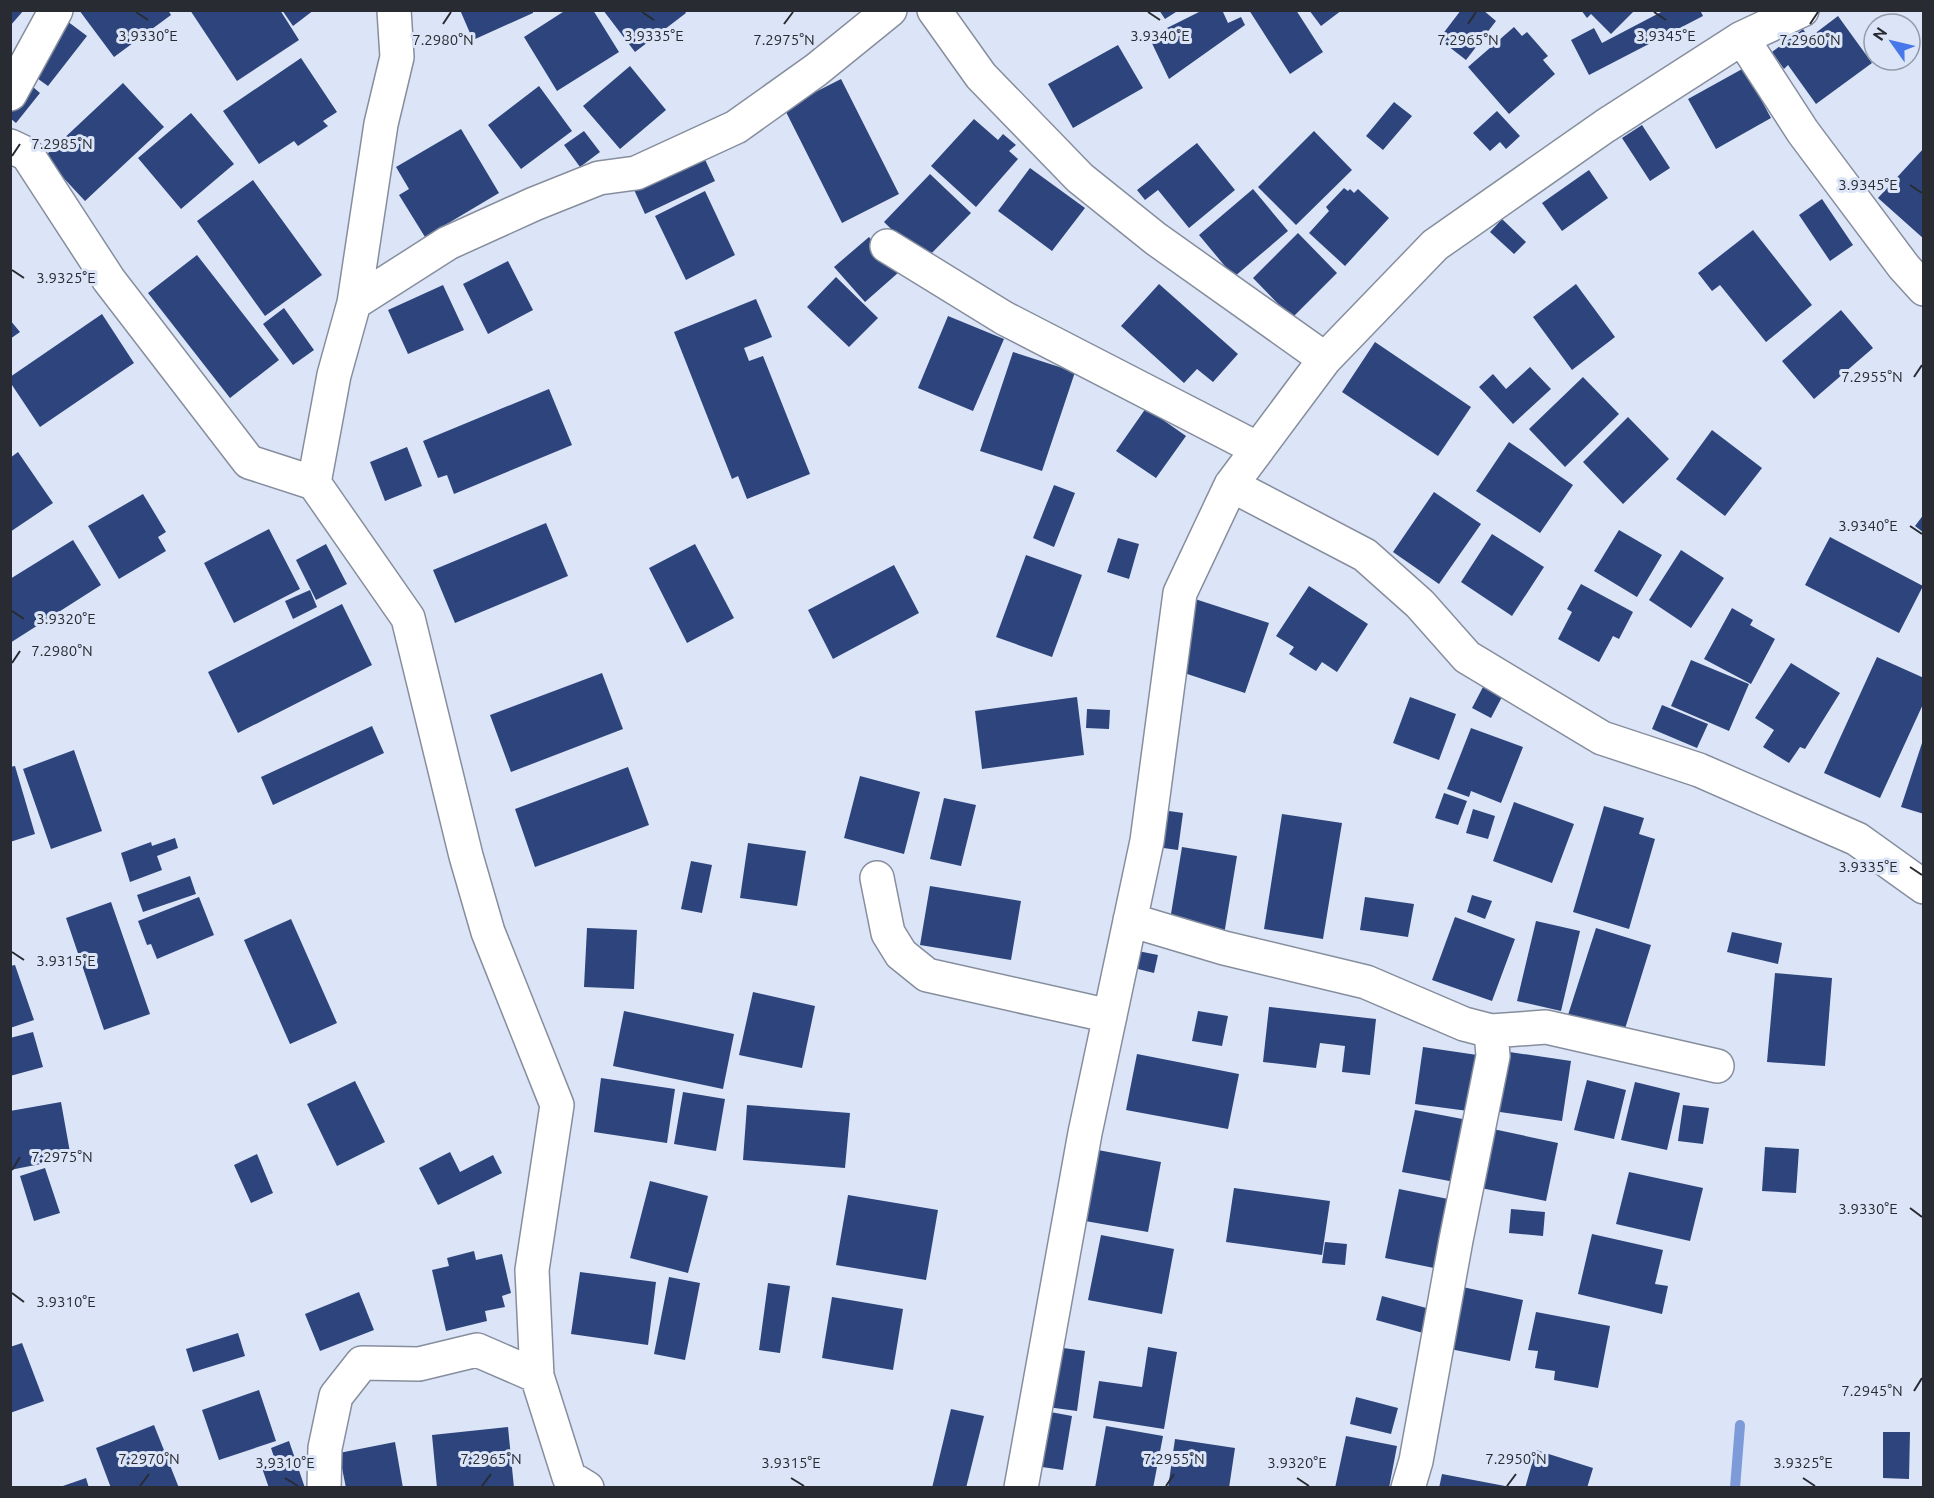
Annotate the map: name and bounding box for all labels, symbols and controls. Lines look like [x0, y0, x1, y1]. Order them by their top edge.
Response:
north arrow [1862, 12, 1922, 72]
text: N [1869, 24, 1890, 44]
text: 3.9330°E [118, 27, 178, 44]
text: 3.9335°E [624, 27, 684, 44]
text: 3.9340°E [1130, 27, 1190, 44]
text: 3.9345°E [1636, 27, 1696, 44]
text: 7.2980°N [412, 31, 474, 48]
text: 7.2975°N [753, 31, 815, 48]
text: 7.2965°N [1437, 31, 1499, 48]
text: 7.2960°N [1779, 31, 1841, 48]
text: 7.2985°N [31, 135, 93, 152]
text: 3.9345°E [1838, 176, 1898, 193]
text: 3.9325°E [36, 269, 96, 286]
text: 7.2955°N [1841, 368, 1903, 385]
text: 3.9340°E [1838, 517, 1898, 534]
text: 3.9320°E [36, 610, 96, 627]
text: 7.2980°N [31, 642, 93, 659]
text: 3.9335°E [1838, 858, 1898, 875]
text: 3.9315°E [36, 952, 96, 969]
text: 7.2975°N [31, 1148, 93, 1165]
text: 3.9330°E [1838, 1200, 1898, 1217]
text: 3.9310°E [36, 1293, 96, 1310]
text: 7.2945°N [1841, 1382, 1903, 1399]
text: 7.2970°N [118, 1450, 180, 1467]
text: 7.2965°N [460, 1450, 522, 1467]
text: 7.2955°N [1143, 1450, 1205, 1467]
text: 7.2950°N [1485, 1450, 1547, 1467]
text: 3.9310°E [255, 1454, 315, 1471]
text: 3.9315°E [761, 1454, 821, 1471]
text: 3.9320°E [1267, 1454, 1327, 1471]
text: 3.9325°E [1773, 1454, 1833, 1471]

